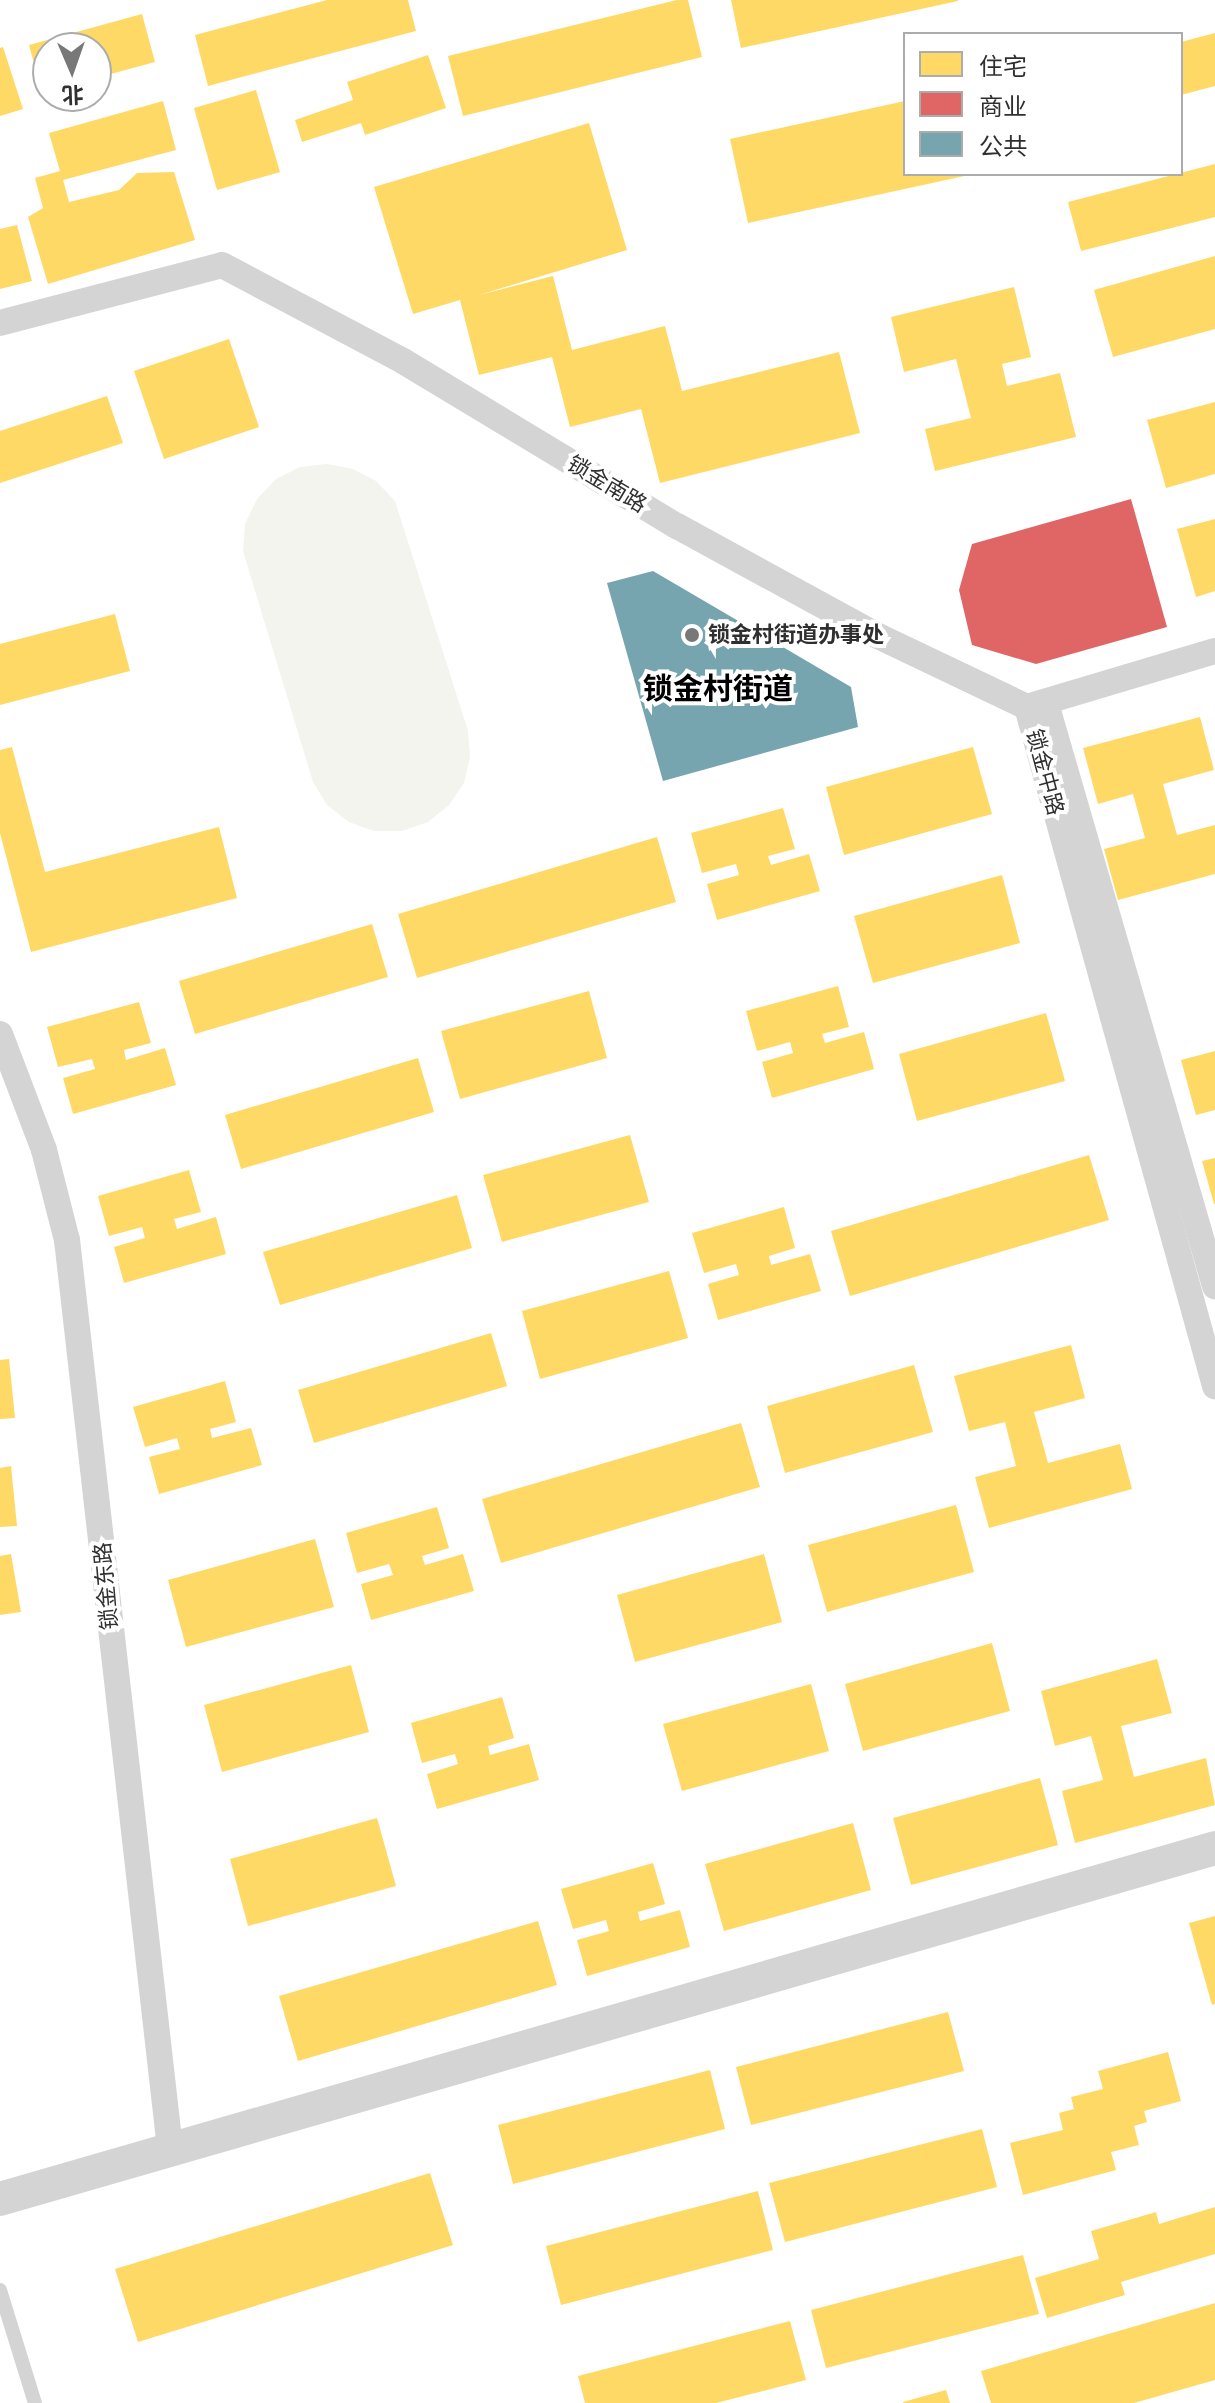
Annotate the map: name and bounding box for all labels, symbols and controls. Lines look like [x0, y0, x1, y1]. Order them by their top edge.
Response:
north arrow [32, 32, 112, 112]
legend [903, 32, 1183, 176]
text: 住宅 [979, 52, 1027, 81]
text: 北 [61, 81, 84, 108]
text: 商业 [979, 92, 1027, 121]
text: 公共 [979, 132, 1027, 161]
street label: 锁金南路 [562, 450, 652, 518]
place label: 锁金村街道办事处 [708, 622, 884, 648]
marker: 锁金村街道办事处 [683, 626, 701, 644]
district label: 锁金村街道 [643, 671, 793, 707]
street label: 锁金中路 [1021, 726, 1069, 818]
street label: 锁金东路 [89, 1541, 123, 1631]

